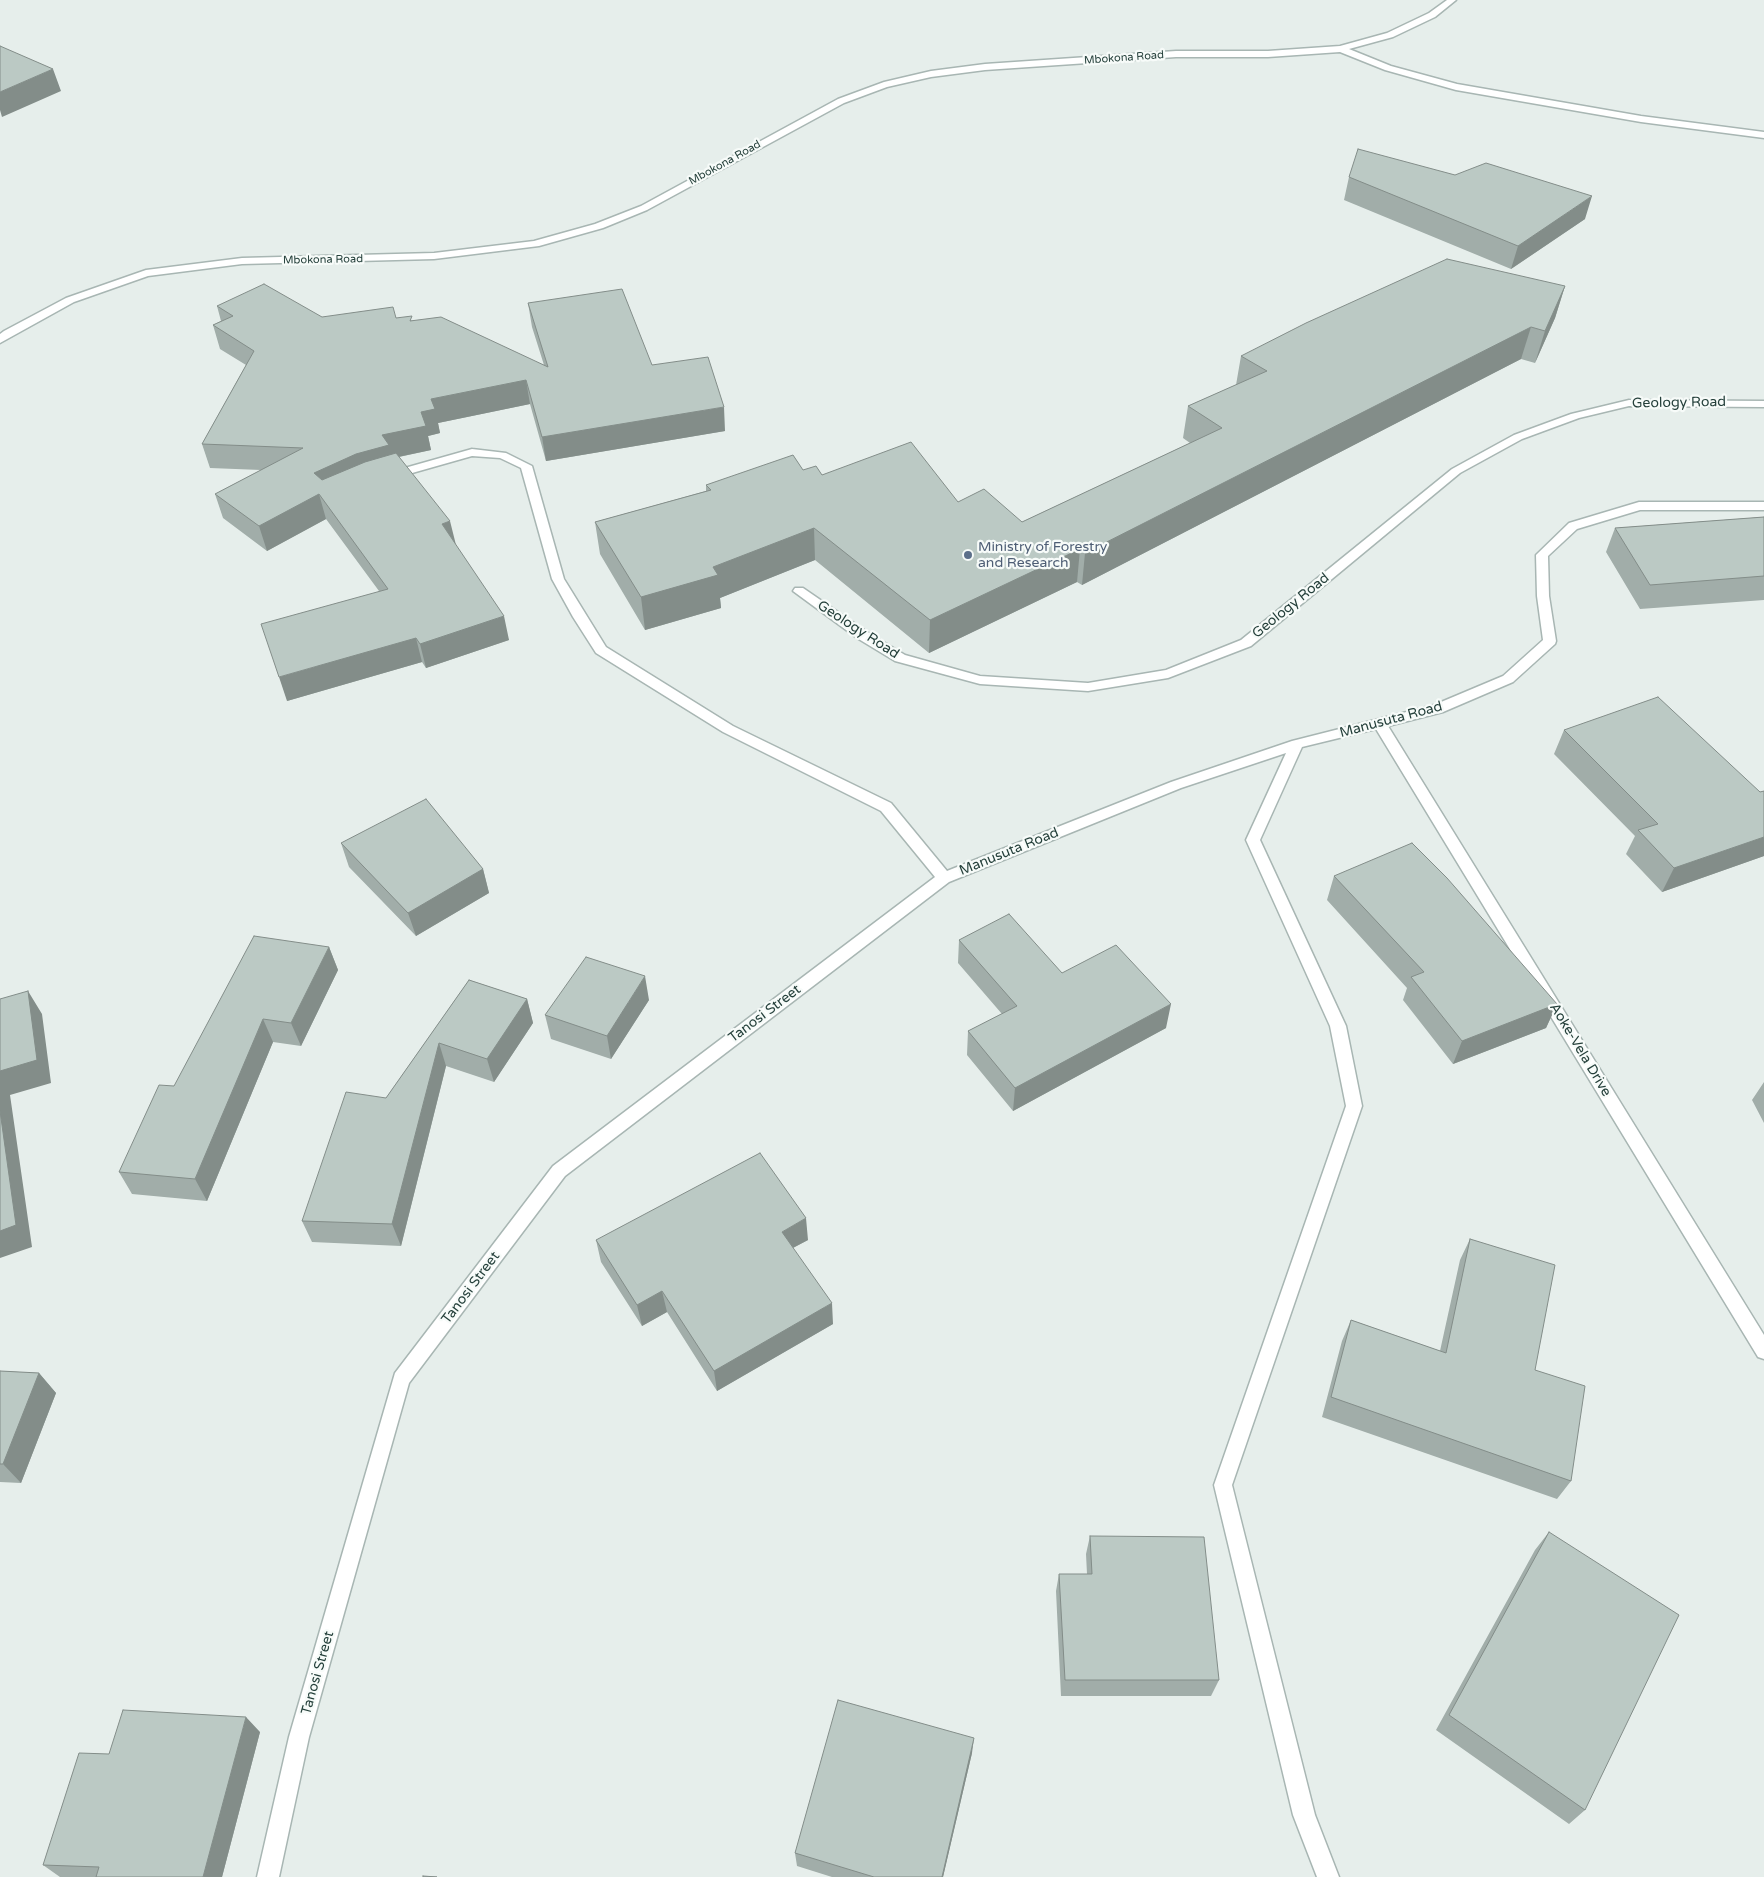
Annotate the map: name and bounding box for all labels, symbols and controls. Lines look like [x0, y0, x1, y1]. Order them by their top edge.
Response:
street label: Mbokona Road [1084, 49, 1164, 67]
street label: Mbokona Road [687, 138, 763, 188]
street label: Mbokona Road [283, 253, 363, 267]
street label: Geology Road [1632, 394, 1726, 412]
place label: Ministry of Forestry and Research [978, 539, 1107, 572]
marker: Ministry of Forestry and Research [962, 549, 974, 561]
street label: Geology Road [1249, 570, 1333, 642]
street label: Geology Road [814, 597, 902, 663]
street label: Manusuta Road [1338, 698, 1444, 742]
street label: Manusuta Road [957, 824, 1061, 880]
street label: Tanosi Street [726, 981, 804, 1047]
street label: Aoke-Vela Drive [1546, 1000, 1614, 1100]
street label: Tanosi Street [438, 1249, 504, 1327]
street label: Tanosi Street [298, 1629, 338, 1717]

